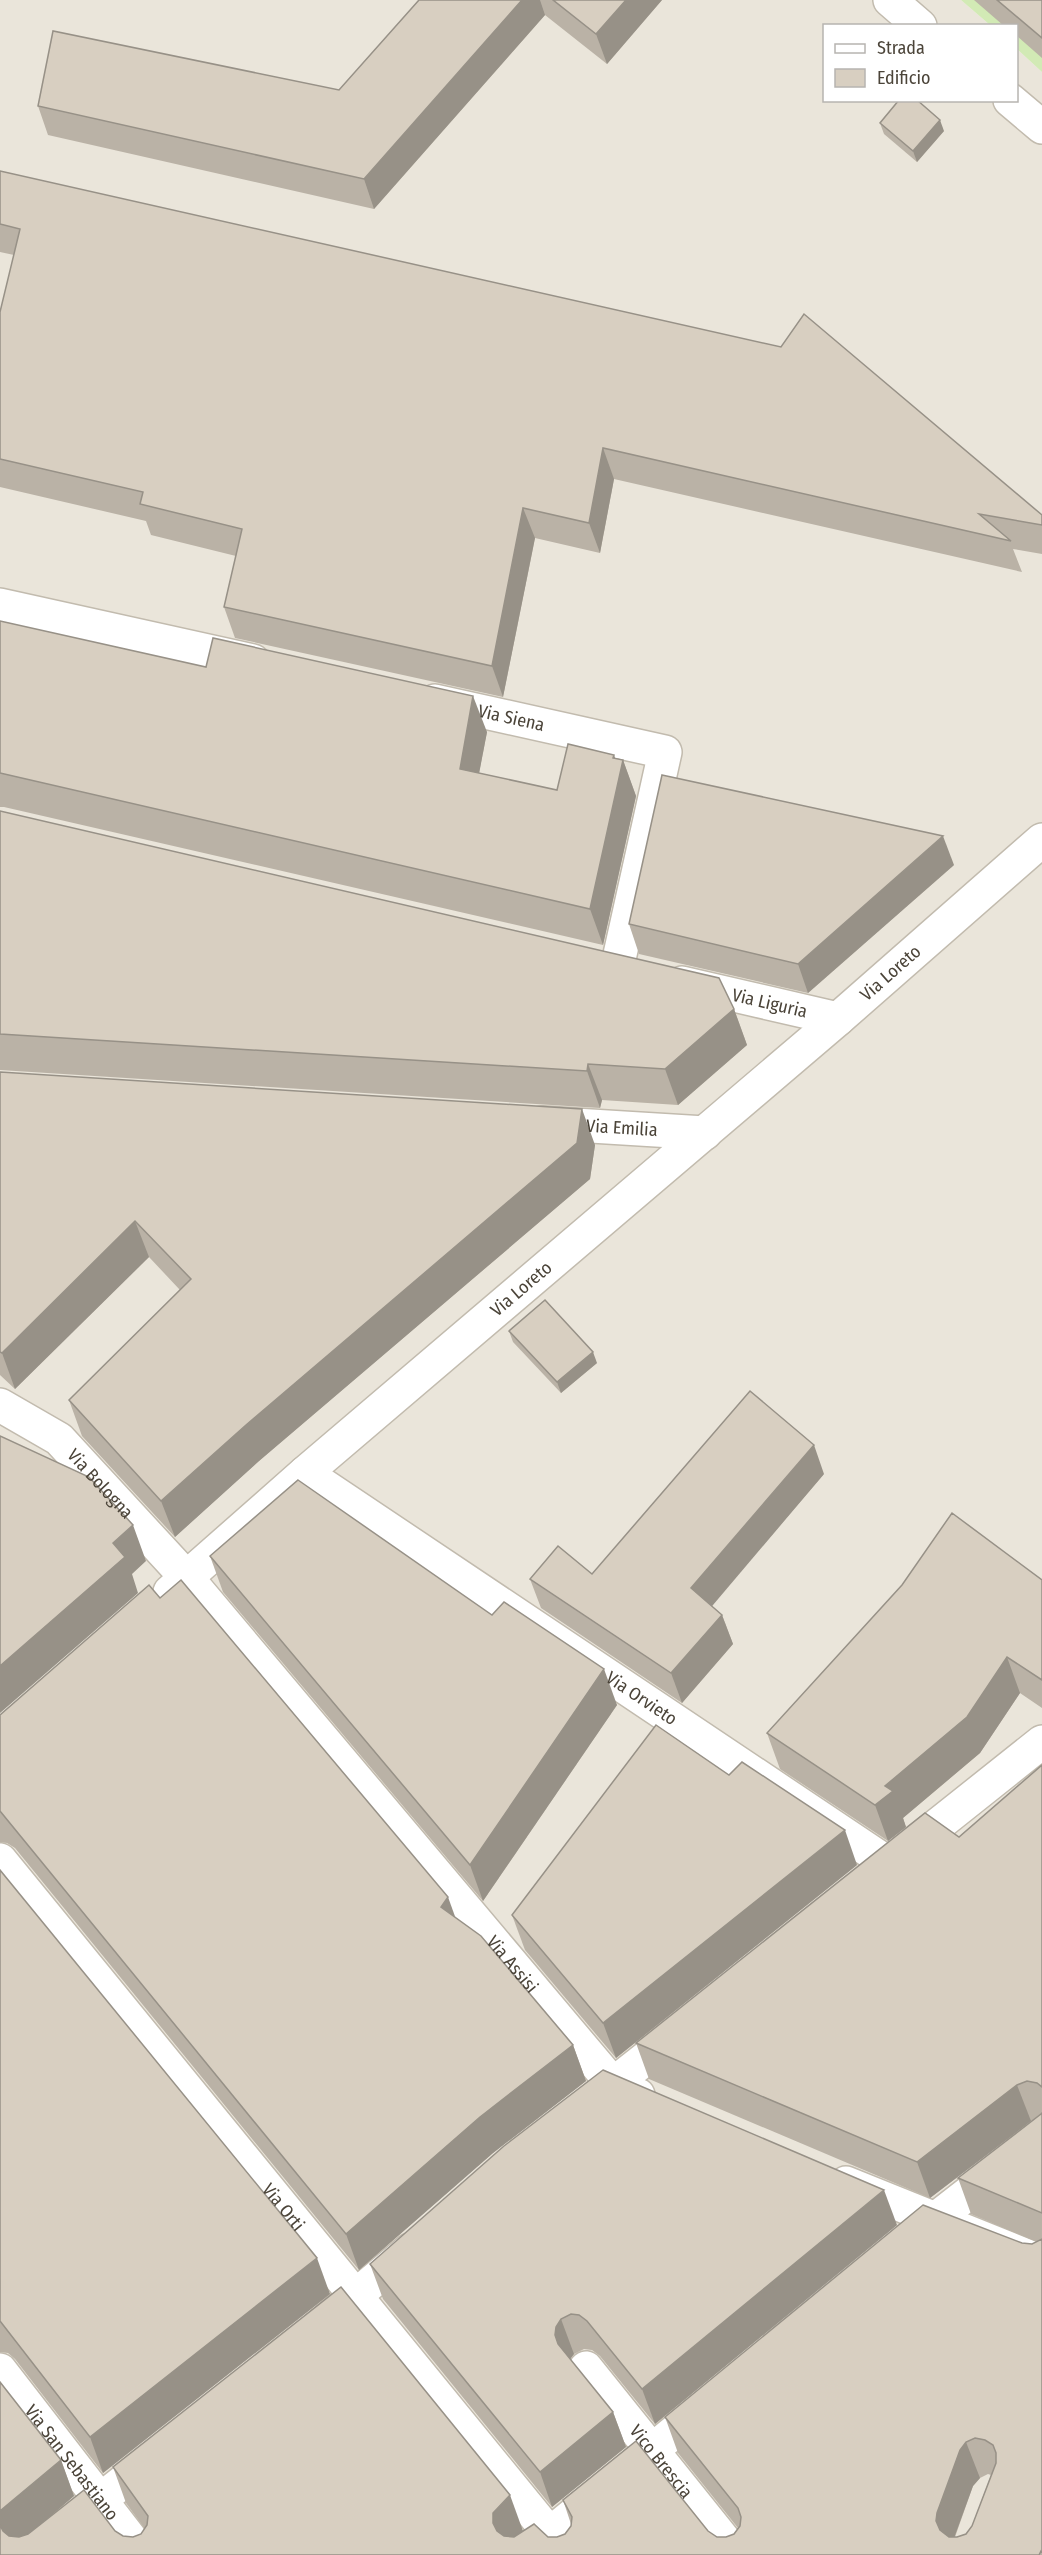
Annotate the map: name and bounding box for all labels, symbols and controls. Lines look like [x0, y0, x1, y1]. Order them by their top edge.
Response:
legend [823, 24, 1018, 102]
text: Strada [877, 37, 925, 59]
text: Edificio [877, 67, 930, 89]
street label: Via Siena [476, 700, 547, 736]
street label: Via Loreto [856, 940, 925, 1005]
street label: Via Liguria [730, 984, 810, 1023]
street label: Via Emilia [585, 1115, 658, 1141]
street label: Via Loreto [486, 1257, 556, 1321]
street label: Via Bologna [63, 1444, 138, 1523]
street label: Via Orvieto [602, 1667, 681, 1730]
street label: Via Assisi [482, 1931, 543, 1997]
street label: Via Orti [257, 2179, 309, 2235]
street label: Via San Sebastiano [20, 2400, 123, 2525]
street label: Vico Brescia [625, 2420, 697, 2503]

